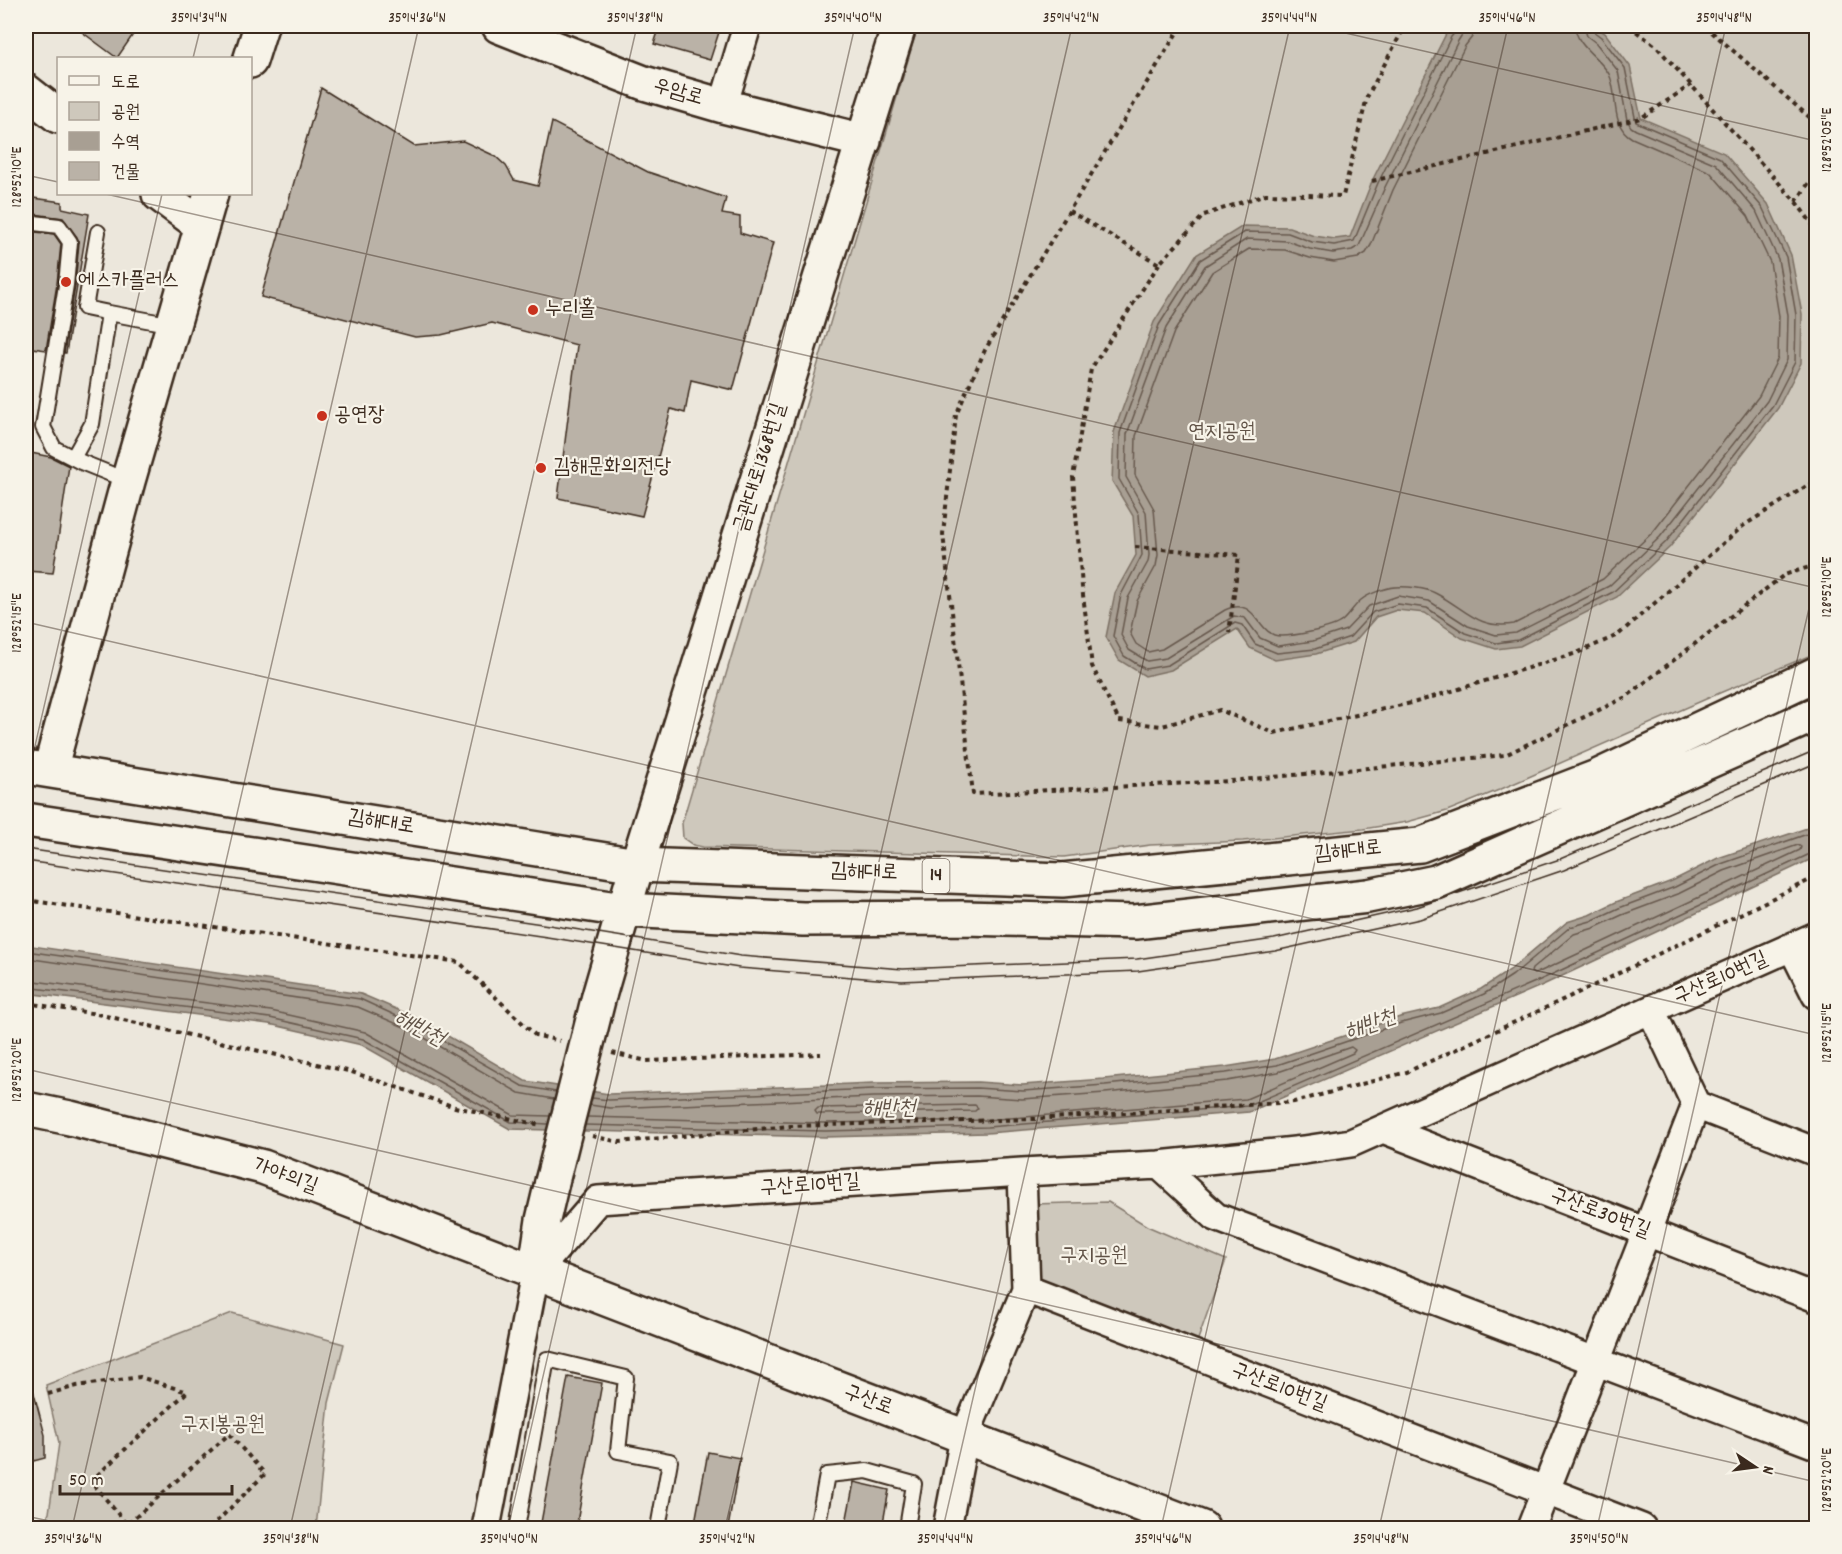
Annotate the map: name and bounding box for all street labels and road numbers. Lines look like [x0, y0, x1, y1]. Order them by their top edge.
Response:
street label: 우암로 [649, 72, 707, 114]
street label: 금관대로1368번길 [727, 399, 795, 536]
street label: 김해대로 [345, 803, 417, 843]
street label: 김해대로 [1313, 834, 1383, 870]
street label: 김해대로 [830, 857, 898, 889]
road number: 14 [922, 859, 950, 893]
street label: 구산로10번길 [1669, 945, 1773, 1013]
street label: 가야의길 [248, 1151, 322, 1203]
street label: 구산로10번길 [759, 1168, 861, 1204]
street label: 구산로30번길 [1545, 1181, 1655, 1247]
street label: 구산로10번길 [1227, 1356, 1331, 1420]
street label: 구산로 [839, 1378, 897, 1424]

